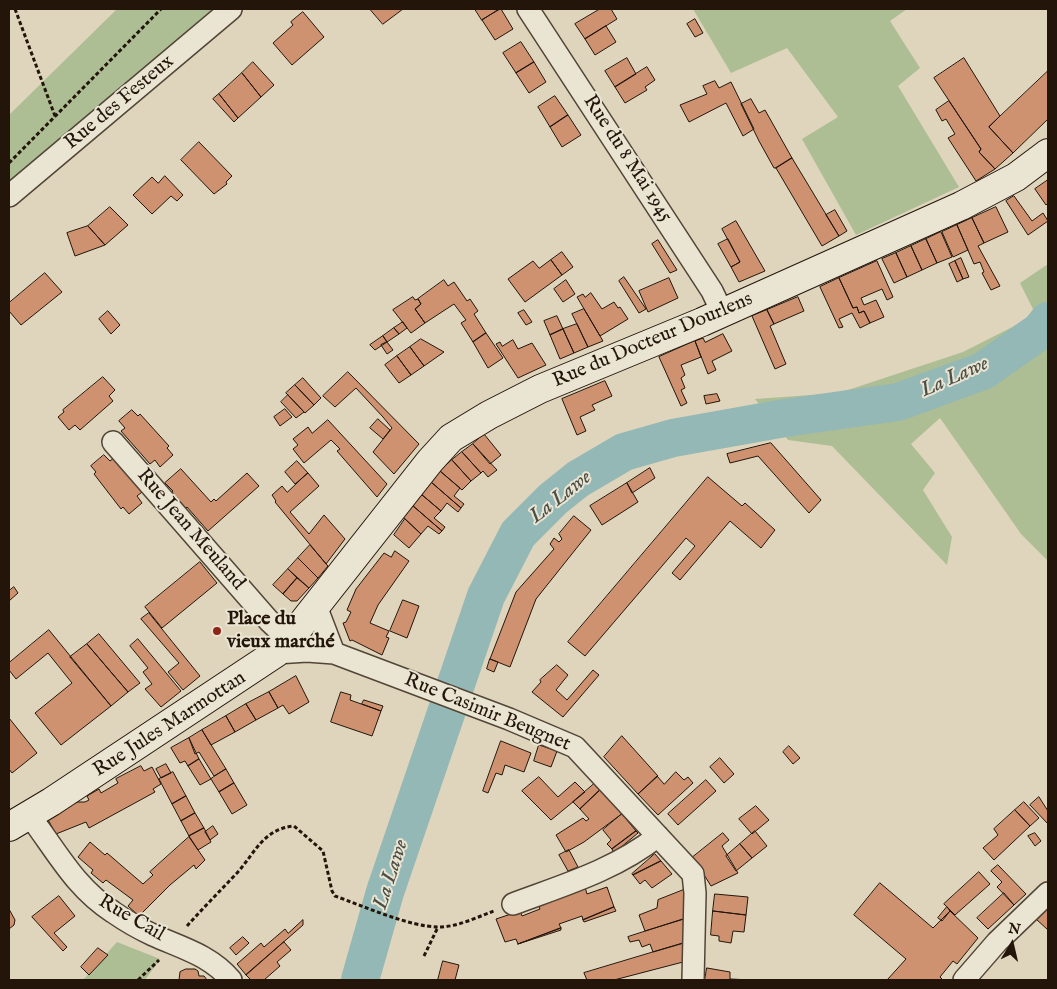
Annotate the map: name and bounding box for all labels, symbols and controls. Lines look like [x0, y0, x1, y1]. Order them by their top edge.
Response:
street label: Rue des Festeux [61, 50, 179, 156]
street label: Rue du 8 Mai 1945 [577, 91, 677, 227]
street label: Rue du Docteur Dourlens [549, 288, 757, 394]
water label: La Lawe [917, 352, 993, 404]
street label: Rue Jean Meuland [131, 464, 249, 596]
water label: La Lawe [525, 466, 597, 530]
place label: Place du vieux marché [227, 608, 335, 655]
marker: Place du vieux marché [211, 625, 223, 637]
street label: Rue Jules Marmottan [89, 667, 251, 783]
street label: Rue Casimir Beugnet [400, 669, 574, 757]
water label: La Lawe [369, 837, 415, 913]
street label: Rue Cail [93, 890, 169, 948]
north arrow [987, 919, 1037, 969]
text: N [1007, 919, 1022, 939]

